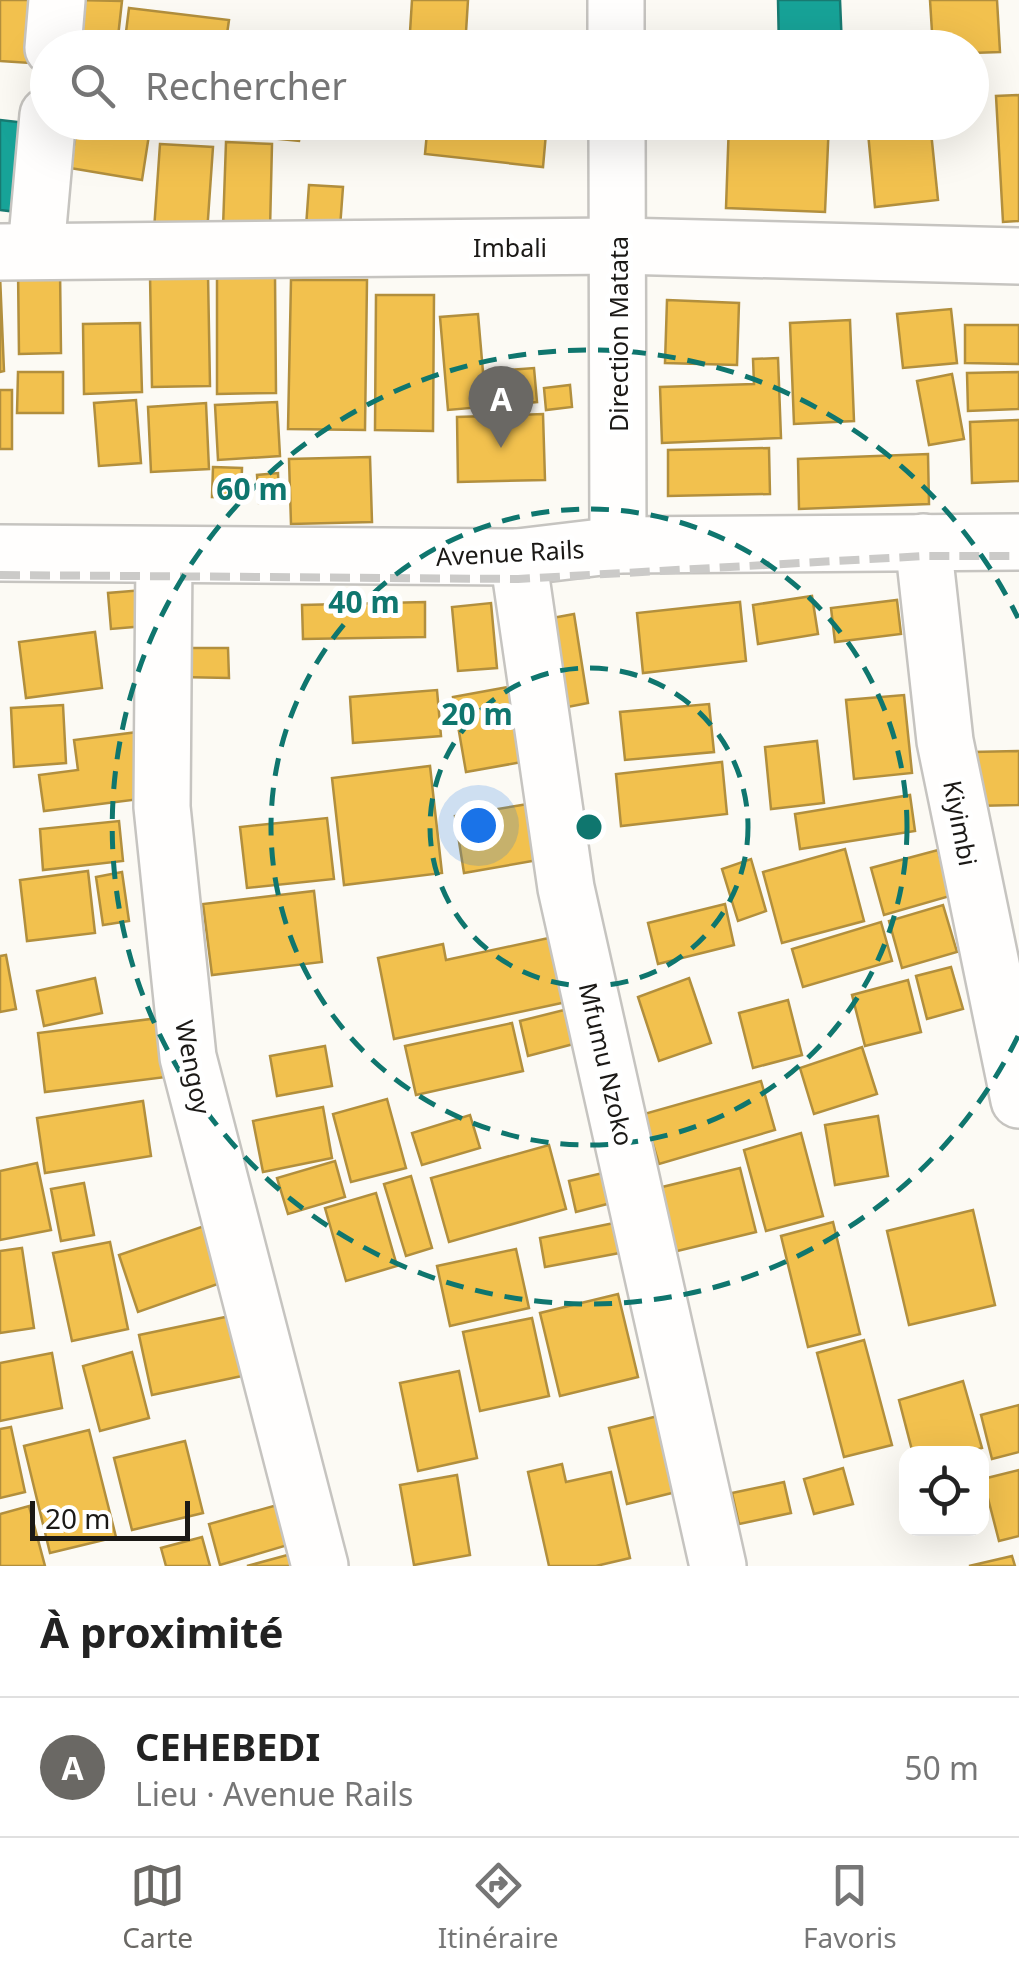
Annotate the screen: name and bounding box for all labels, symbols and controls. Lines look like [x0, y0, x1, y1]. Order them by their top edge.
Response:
search box [30, 30, 989, 140]
icon: search [65, 58, 120, 113]
text: Rechercher [145, 59, 347, 111]
street label: Imbali [473, 230, 547, 264]
street label: Direction Matata [601, 236, 635, 432]
pin: A [468, 366, 534, 448]
text: 60 m [216, 468, 288, 509]
street label: Avenue Rails [435, 531, 585, 573]
text: 40 m [328, 581, 400, 622]
text: 20 m [441, 693, 513, 734]
street label: Kiyimbi [936, 777, 986, 869]
your location [453, 800, 504, 851]
centre of rings [571, 809, 607, 845]
street label: Mfumu Nzoko [572, 979, 642, 1149]
street label: Wengoy [168, 1017, 220, 1117]
map controls [899, 1446, 989, 1536]
button: locate [899, 1446, 989, 1536]
scale bar [30, 1496, 190, 1540]
text: 20 m [45, 1499, 111, 1537]
text: À proximité [40, 1603, 284, 1660]
text: CEHEBEDI [135, 1720, 320, 1772]
text: A [61, 1746, 84, 1789]
text: 50 m [904, 1746, 979, 1789]
text: Lieu · Avenue Rails [135, 1772, 413, 1815]
tab: Carte [122, 1858, 193, 1956]
tab: Itinéraire [438, 1858, 558, 1956]
tab: Favoris [803, 1858, 897, 1956]

